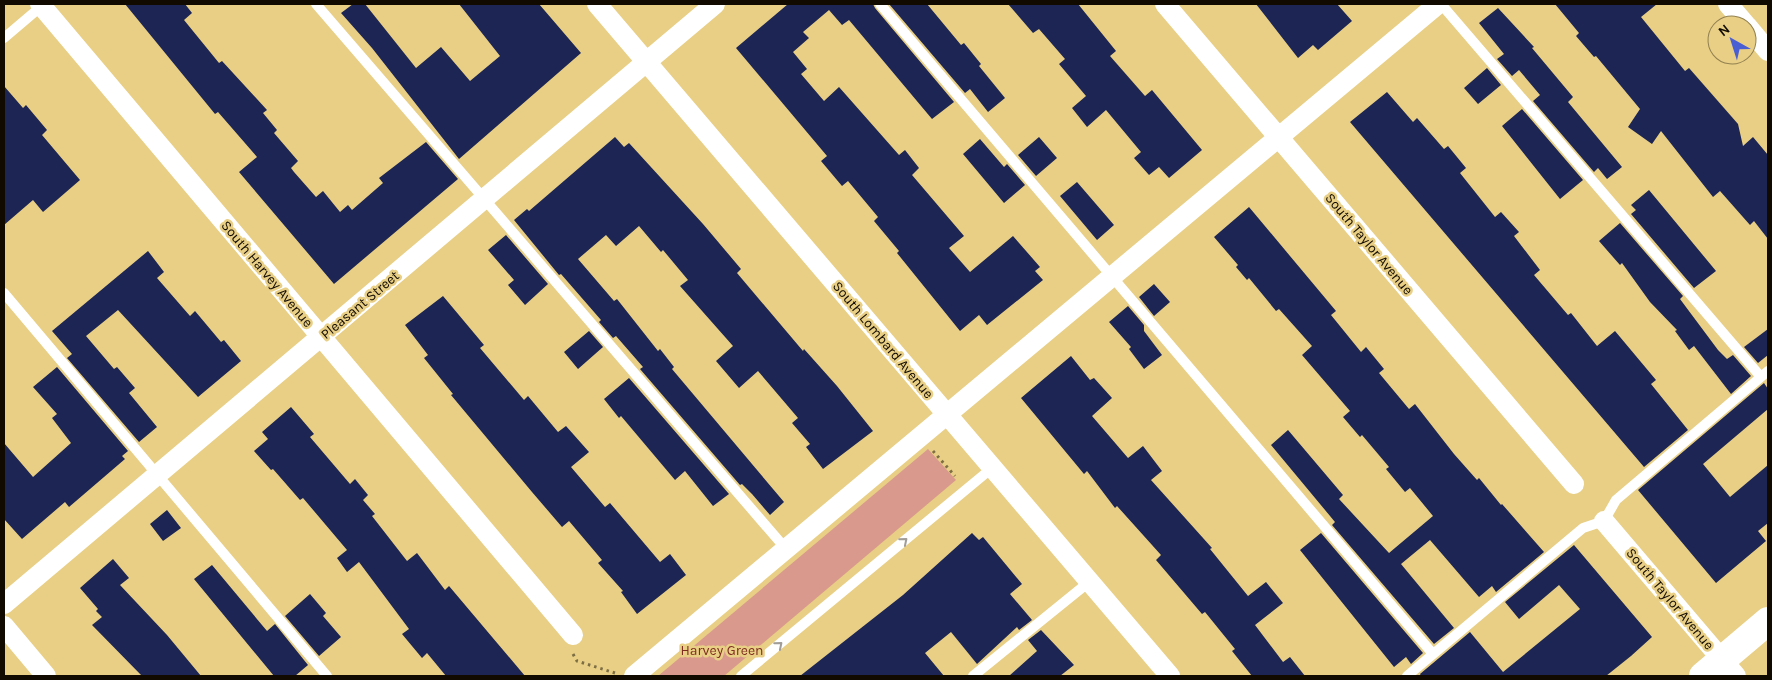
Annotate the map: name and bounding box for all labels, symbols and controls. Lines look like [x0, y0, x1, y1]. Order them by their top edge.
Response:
north arrow [1707, 15, 1757, 65]
text: N [1715, 21, 1733, 40]
street label: South Taylor Avenue [1321, 190, 1417, 298]
street label: South Harvey Avenue [217, 217, 317, 331]
street label: Pleasant Street [317, 267, 403, 343]
street label: South Lombard Avenue [829, 278, 937, 402]
one-way arrow [898, 538, 907, 547]
street label: South Taylor Avenue [1622, 545, 1718, 653]
park label: Harvey Green [680, 642, 764, 659]
one-way arrow [773, 642, 782, 651]

